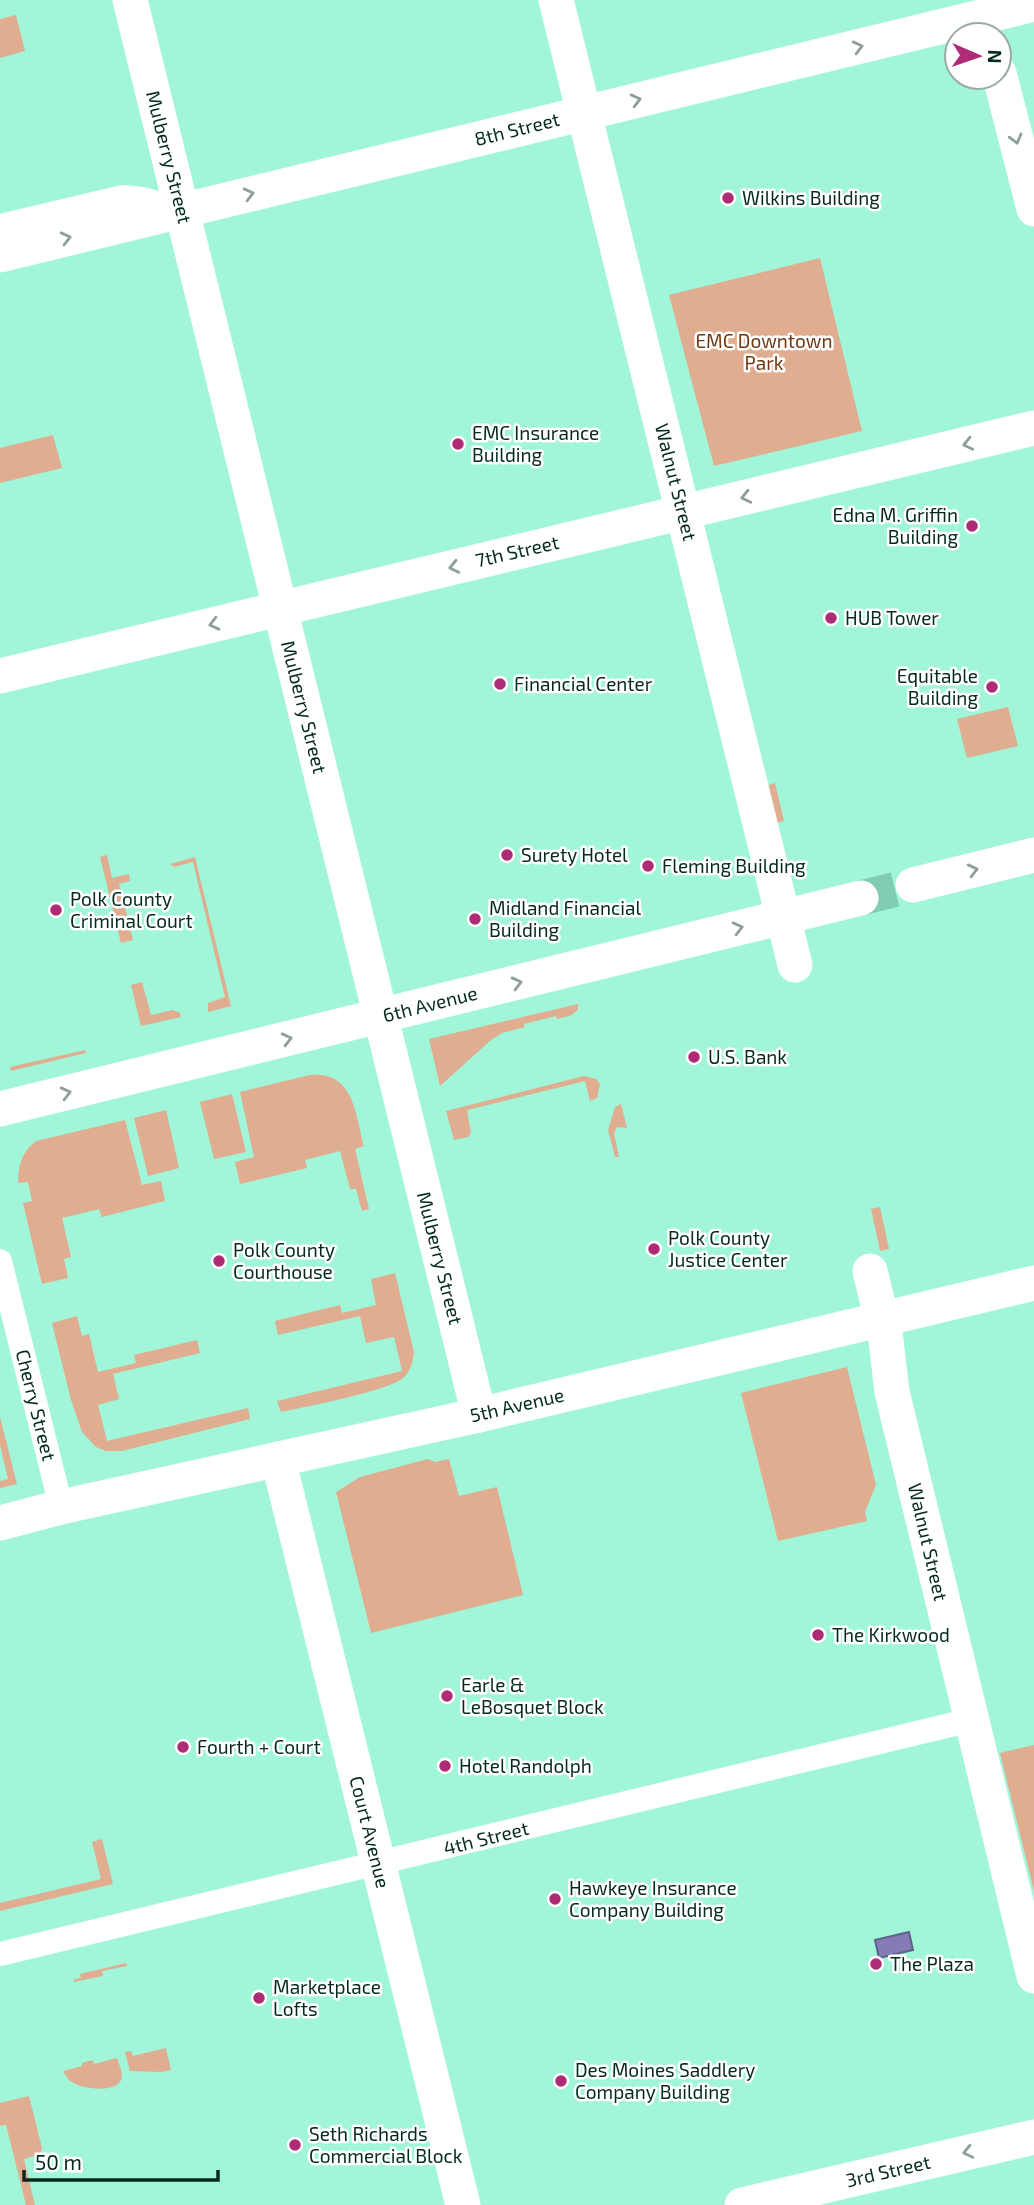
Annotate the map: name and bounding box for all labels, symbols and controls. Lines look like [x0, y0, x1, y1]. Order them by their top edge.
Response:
north arrow [943, 21, 1013, 91]
one-way arrow [851, 41, 863, 55]
text: N [984, 49, 1007, 64]
street label: Mulberry Street [142, 88, 197, 226]
one-way arrow [630, 94, 642, 108]
street label: 8th Street [472, 107, 562, 150]
one-way arrow [1008, 133, 1022, 145]
place label: Wilkins Building [742, 186, 880, 209]
one-way arrow [243, 188, 255, 202]
marker: Wilkins Building [720, 190, 736, 206]
one-way arrow [60, 232, 72, 246]
park label: EMC Downtown Park [695, 329, 833, 374]
place label: EMC Insurance Building [472, 421, 599, 466]
street label: Walnut Street [651, 421, 702, 543]
marker: EMC Insurance Building [450, 436, 466, 452]
one-way arrow [962, 436, 974, 450]
one-way arrow [740, 489, 752, 503]
place label: Edna M. Griffin Building [833, 503, 958, 548]
marker: Edna M. Griffin Building [964, 518, 980, 534]
street label: 7th Street [473, 530, 561, 571]
one-way arrow [448, 558, 460, 573]
place label: HUB Tower [845, 606, 939, 629]
marker: HUB Tower [823, 610, 839, 626]
one-way arrow [208, 616, 220, 630]
street label: Mulberry Street [277, 638, 332, 776]
place label: Equitable Building [897, 664, 978, 709]
place label: Financial Center [514, 672, 653, 695]
marker: Financial Center [492, 676, 508, 692]
marker: Equitable Building [984, 679, 1000, 695]
place label: Surety Hotel [521, 843, 628, 866]
marker: Surety Hotel [499, 847, 515, 863]
place label: Fleming Building [662, 854, 806, 877]
marker: Fleming Building [640, 858, 656, 874]
one-way arrow [967, 864, 979, 878]
place label: Polk County Criminal Court [70, 887, 193, 932]
place label: Midland Financial Building [489, 896, 641, 941]
marker: Polk County Criminal Court [48, 902, 64, 918]
marker: Midland Financial Building [467, 911, 483, 927]
one-way arrow [732, 922, 744, 936]
one-way arrow [511, 977, 523, 991]
street label: 6th Avenue [380, 981, 480, 1026]
one-way arrow [281, 1033, 293, 1047]
place label: U.S. Bank [708, 1045, 787, 1068]
marker: U.S. Bank [686, 1049, 702, 1065]
one-way arrow [60, 1087, 72, 1101]
street label: Mulberry Street [413, 1189, 468, 1327]
place label: Polk County Justice Center [668, 1226, 788, 1271]
place label: Polk County Courthouse [233, 1238, 335, 1283]
marker: Polk County Justice Center [646, 1241, 662, 1257]
marker: Polk County Courthouse [211, 1253, 227, 1269]
street label: Cherry Street [12, 1347, 61, 1463]
street label: 5th Avenue [468, 1383, 566, 1427]
street label: Walnut Street [904, 1481, 953, 1603]
place label: The Kirkwood [832, 1623, 950, 1646]
marker: The Kirkwood [810, 1627, 826, 1643]
place label: Earle & LeBosquet Block [461, 1673, 604, 1718]
marker: Earle & LeBosquet Block [439, 1688, 455, 1704]
place label: Fourth + Court [197, 1735, 321, 1758]
marker: Fourth + Court [175, 1739, 191, 1755]
place label: Hotel Randolph [459, 1754, 592, 1777]
marker: Hotel Randolph [437, 1758, 453, 1774]
street label: Court Avenue [345, 1773, 396, 1890]
street label: 4th Street [441, 1816, 531, 1859]
place label: Hawkeye Insurance Company Building [569, 1876, 737, 1921]
marker: Hawkeye Insurance Company Building [547, 1891, 563, 1907]
place label: The Plaza [890, 1952, 974, 1975]
marker: The Plaza [868, 1956, 884, 1972]
place label: Marketplace Lofts [273, 1975, 381, 2020]
marker: Marketplace Lofts [251, 1990, 267, 2006]
place label: Des Moines Saddlery Company Building [575, 2058, 755, 2103]
marker: Des Moines Saddlery Company Building [553, 2073, 569, 2089]
place label: Seth Richards Commercial Block [309, 2122, 463, 2167]
marker: Seth Richards Commercial Block [287, 2137, 303, 2153]
scale bar [24, 2138, 219, 2182]
one-way arrow [962, 2144, 974, 2158]
text: 50 m [35, 2149, 82, 2174]
street label: 3rd Street [843, 2150, 932, 2191]

